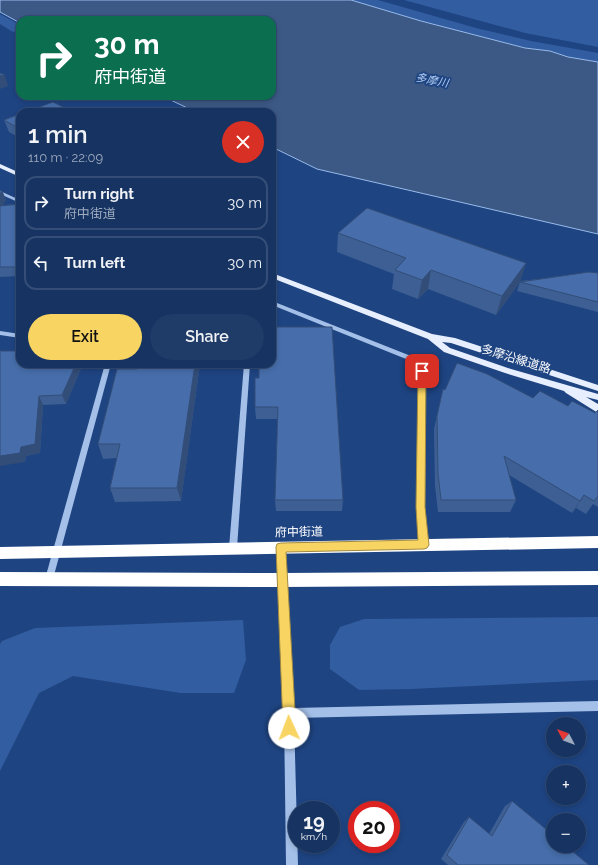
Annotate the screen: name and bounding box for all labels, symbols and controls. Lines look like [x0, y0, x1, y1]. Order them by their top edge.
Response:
text: 30 m [94, 28, 160, 61]
icon: right [28, 32, 80, 84]
text: 府中街道 [94, 66, 166, 87]
water label: 多摩川 [414, 71, 450, 90]
text: 1 min [28, 120, 88, 149]
button: close [222, 121, 264, 163]
text: 110 m · 22:09 [28, 150, 103, 165]
text: Turn right [64, 185, 134, 203]
icon: right [30, 192, 52, 214]
text: 30 m [227, 194, 262, 212]
text: 府中街道 [64, 206, 116, 221]
icon: left [30, 252, 52, 274]
text: Turn left [64, 254, 125, 272]
text: 30 m [227, 254, 262, 272]
button: Exit [28, 314, 142, 360]
button: Share [150, 314, 264, 360]
street label: 多摩沿線道路 [480, 342, 552, 376]
pin [405, 354, 439, 388]
icon: arrive [411, 360, 433, 382]
street label: 府中街道 [275, 525, 323, 539]
position arrow [268, 707, 310, 749]
north arrow [546, 717, 586, 757]
map controls [546, 717, 586, 853]
button: + [546, 765, 586, 805]
speed limit sign: 20 [348, 801, 400, 853]
text: 19 [303, 810, 325, 834]
button: − [546, 813, 586, 853]
text: km/h [301, 831, 327, 842]

